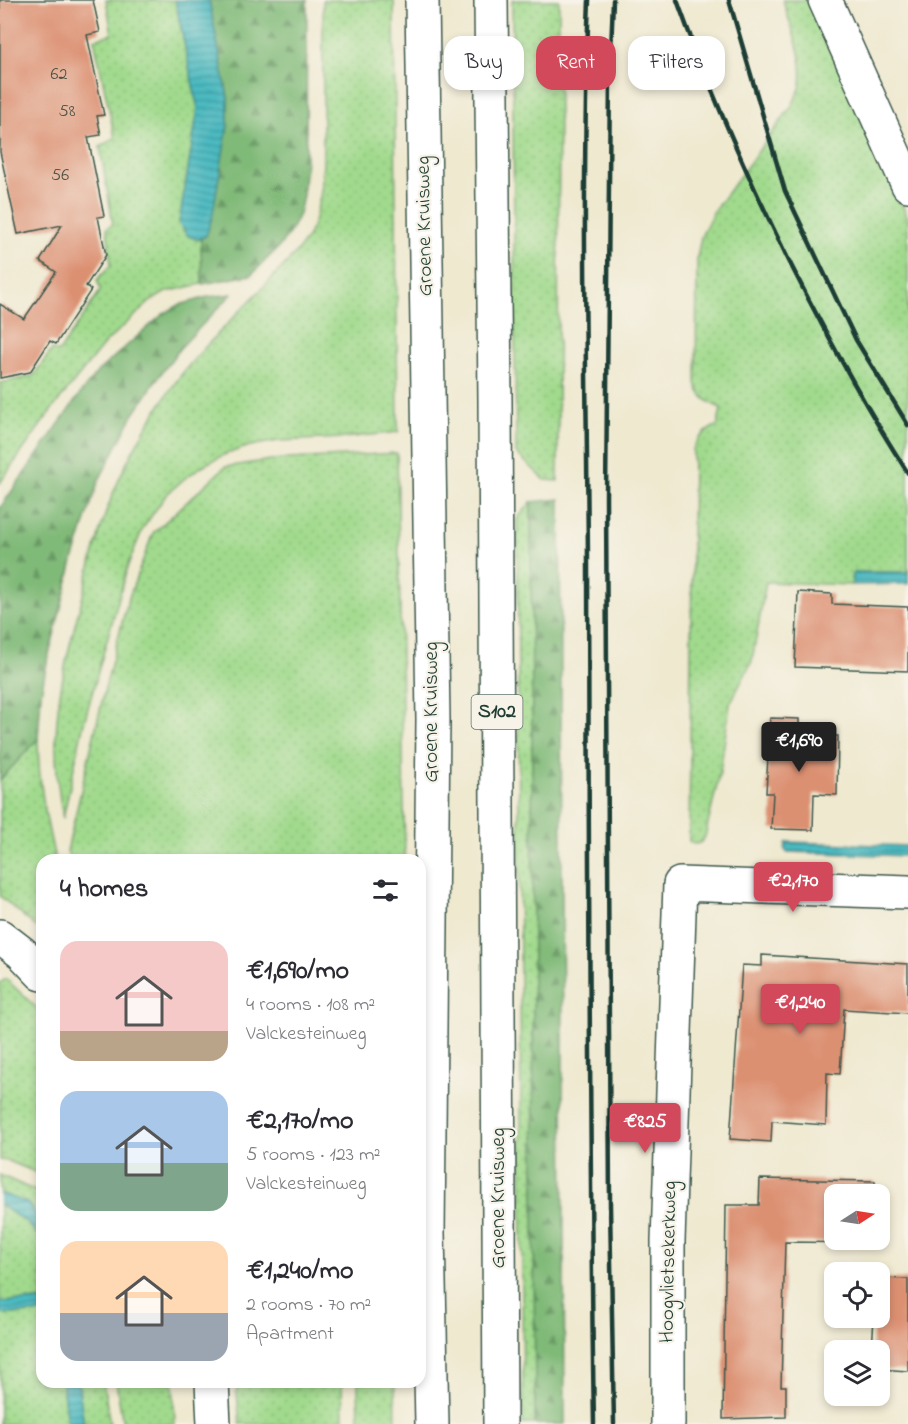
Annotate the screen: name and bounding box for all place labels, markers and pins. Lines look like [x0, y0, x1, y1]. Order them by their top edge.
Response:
pin: €1,690 [750, 722, 848, 773]
pin: €2,170 [744, 862, 842, 913]
pin: €1,240 [751, 984, 849, 1035]
pin: €825 [609, 1103, 681, 1154]

